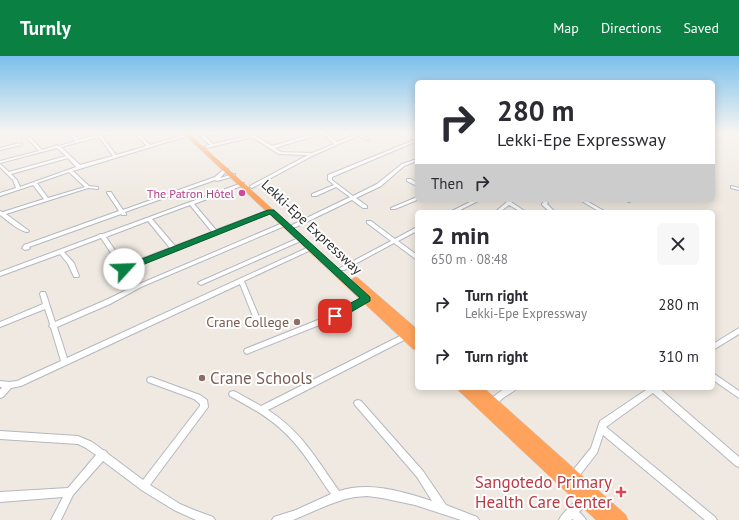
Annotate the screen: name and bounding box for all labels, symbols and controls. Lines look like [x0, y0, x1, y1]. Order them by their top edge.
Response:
text: Turnly [20, 16, 71, 40]
text: Map [553, 19, 579, 37]
text: Directions [601, 19, 661, 37]
text: Saved [683, 19, 719, 37]
text: 280 m [497, 92, 574, 129]
icon: right [431, 96, 483, 148]
text: Lekki-Epe Expressway [497, 128, 666, 151]
icon: right [471, 172, 493, 194]
text: Then [431, 174, 463, 193]
street label: Lekki-Epe Expressway [258, 176, 367, 279]
place label: The Patron Hôtel [147, 186, 234, 201]
marker: The Patron Hôtel [237, 188, 247, 198]
text: 2 min [431, 220, 490, 251]
button: close [657, 223, 699, 265]
position arrow [103, 248, 145, 290]
text: 650 m · 08:48 [431, 251, 508, 268]
text: Turn right [465, 286, 528, 305]
icon: right [431, 293, 453, 315]
text: 280 m [658, 295, 699, 314]
pin [318, 299, 352, 333]
icon: arrive [324, 305, 346, 327]
text: Lekki-Epe Expressway [465, 305, 587, 322]
place label: Crane College [206, 313, 289, 331]
marker: Crane College [292, 317, 302, 327]
icon: right [431, 345, 453, 367]
text: Turn right [465, 347, 528, 366]
text: 310 m [658, 347, 699, 366]
place label: Crane Schools [210, 367, 312, 389]
marker: Crane Schools [197, 373, 207, 383]
place label: Sangotedo Primary Health Care Center [475, 471, 612, 513]
marker: Sangotedo Primary Health Care Center [615, 486, 627, 498]

